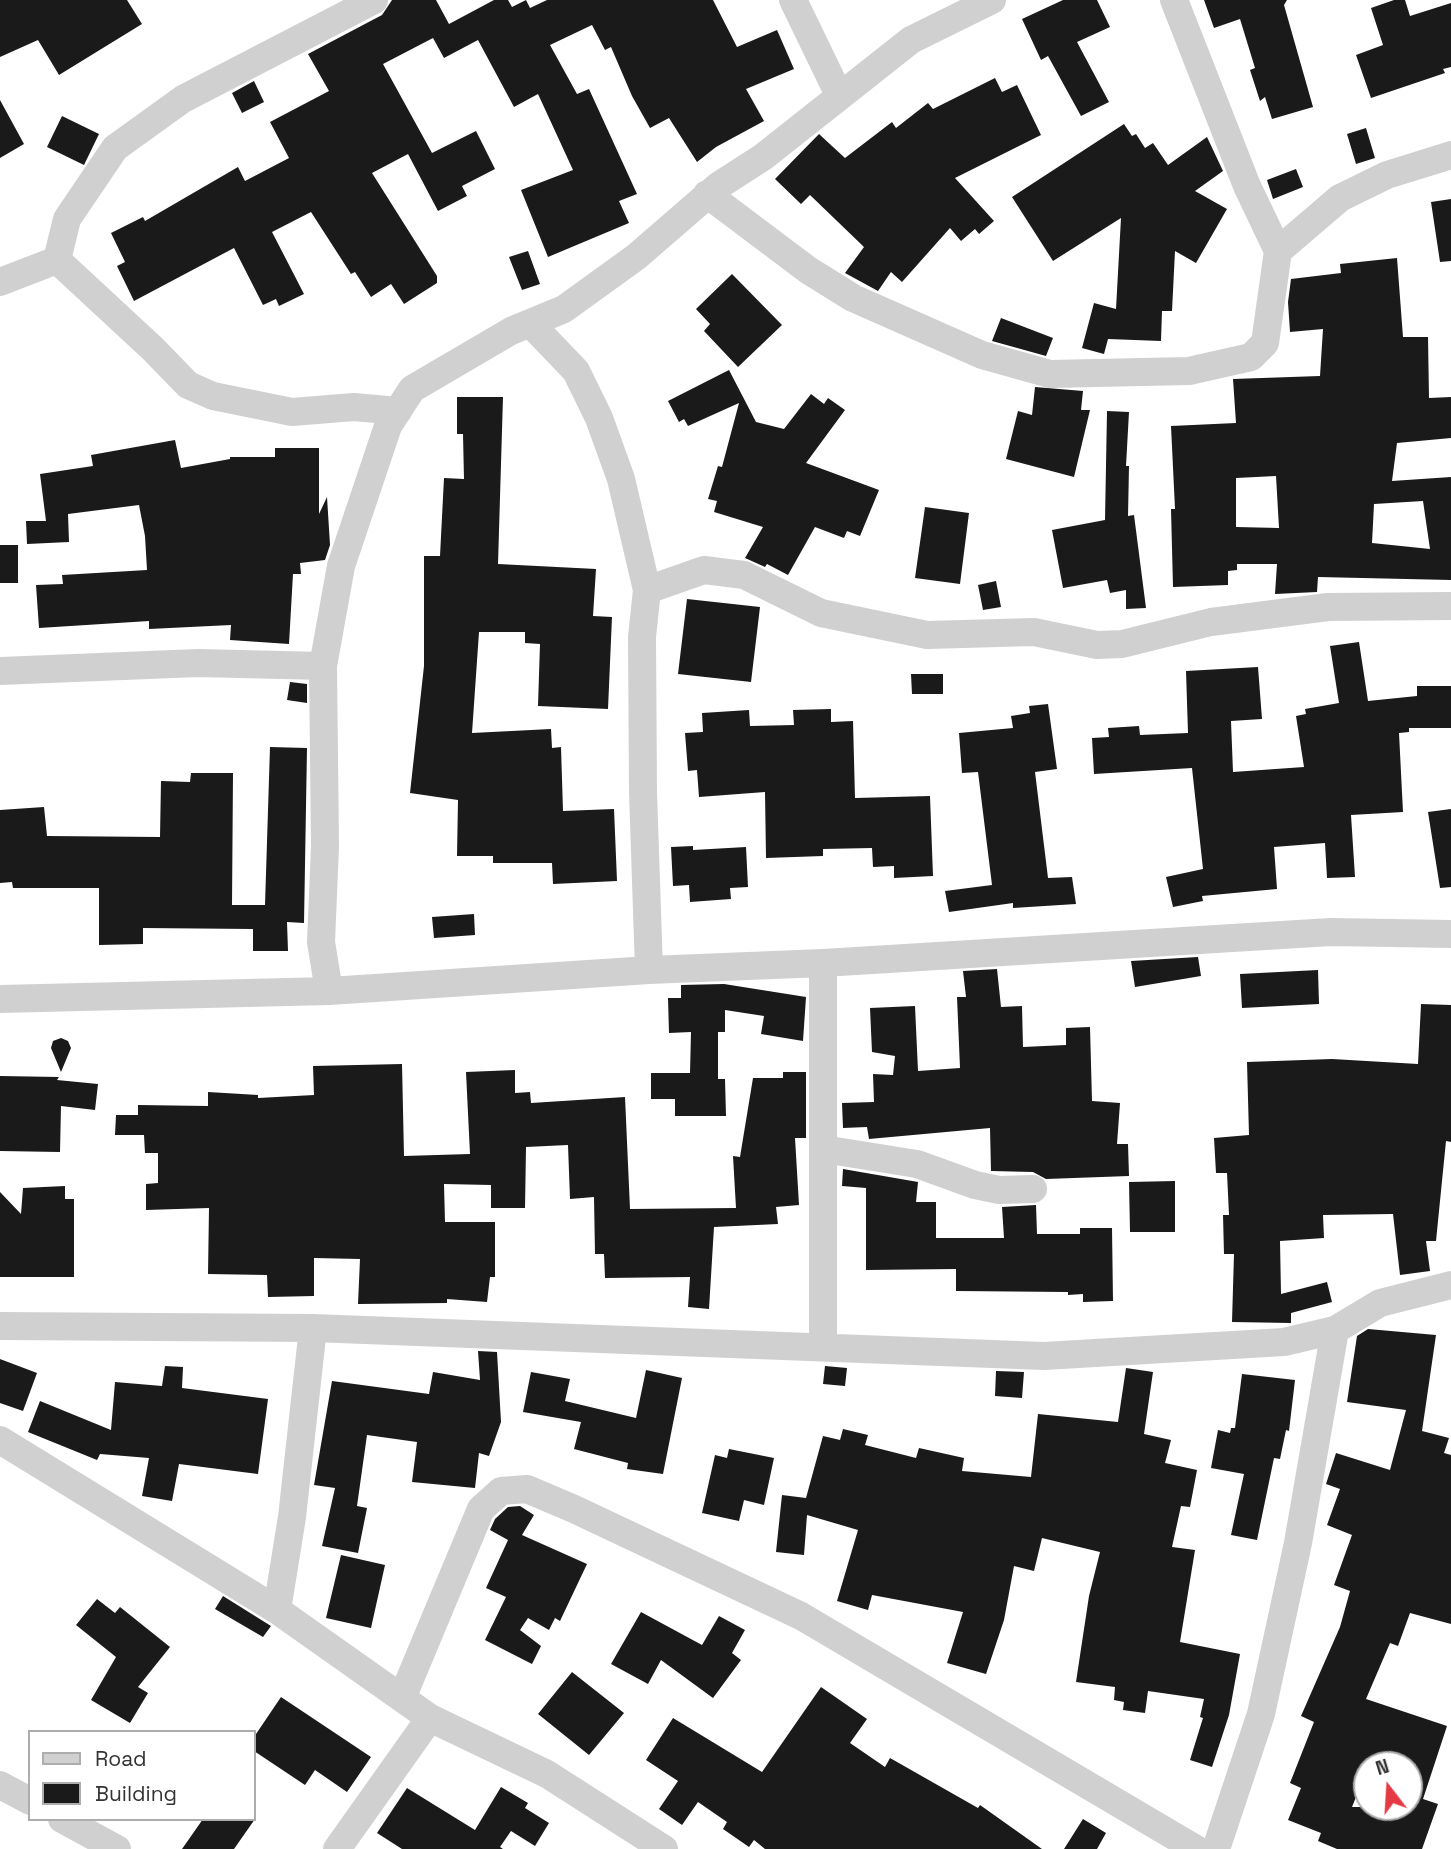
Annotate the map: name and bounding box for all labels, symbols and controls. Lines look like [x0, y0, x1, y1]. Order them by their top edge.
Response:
legend [28, 1730, 256, 1821]
text: Road [95, 1745, 147, 1772]
north arrow [1353, 1751, 1423, 1821]
text: N [1373, 1754, 1392, 1781]
text: Building [95, 1780, 177, 1807]

